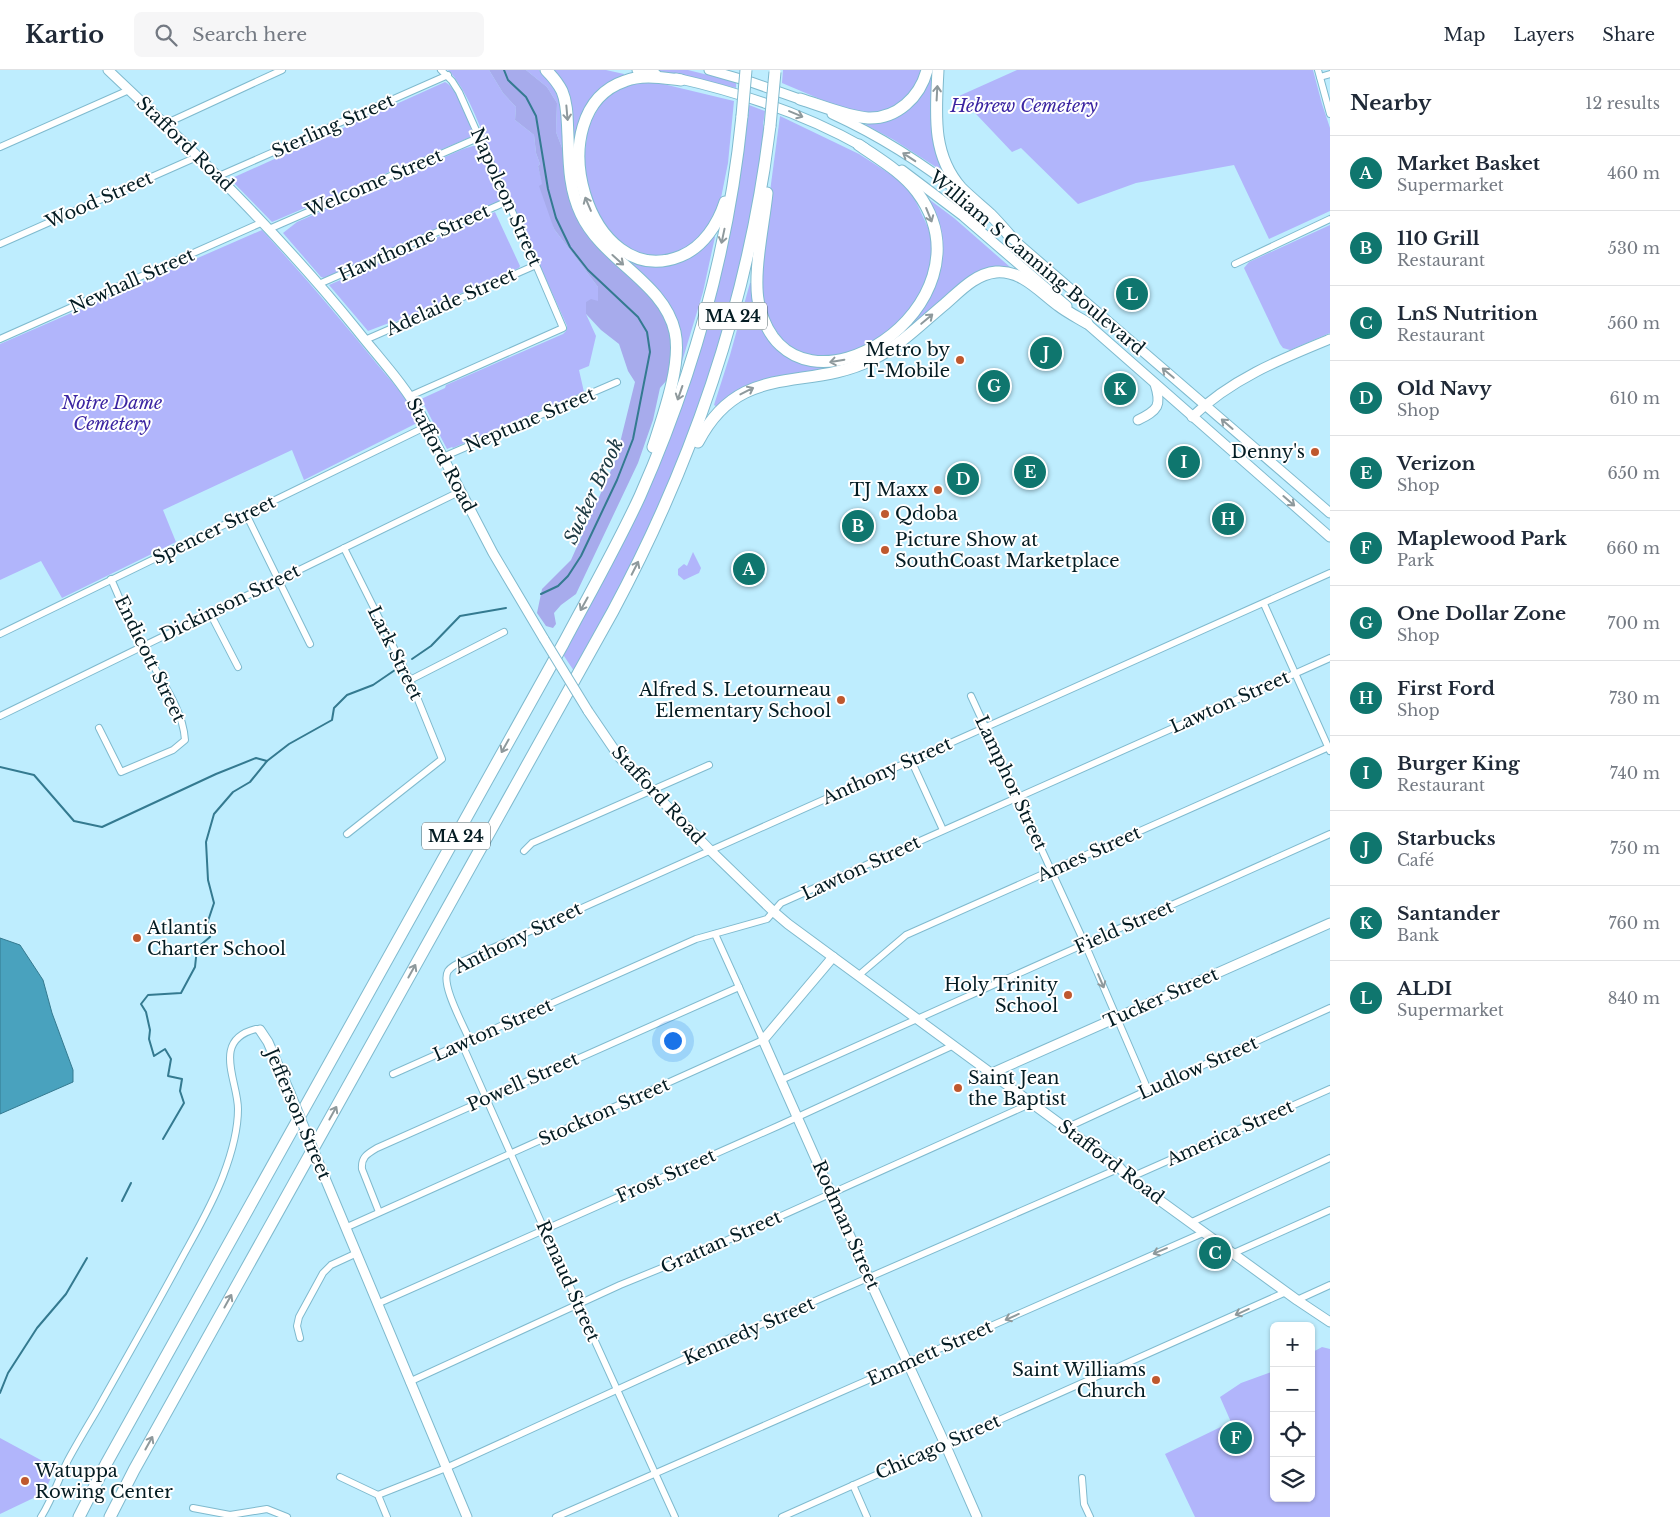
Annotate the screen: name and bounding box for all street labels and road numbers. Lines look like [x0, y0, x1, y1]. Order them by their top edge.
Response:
street label: Sterling Street [268, 89, 398, 163]
street label: Stafford Road [132, 92, 238, 196]
street label: Napoleon Street [466, 124, 546, 270]
street label: Welcome Street [301, 144, 446, 222]
street label: William S Canning Boulevard [924, 166, 1149, 360]
street label: Wood Street [41, 167, 156, 234]
street label: Hawthorne Street [335, 200, 493, 286]
street label: Newhall Street [66, 244, 198, 318]
street label: Adelaide Street [382, 263, 520, 341]
road number: MA 24 [699, 302, 767, 330]
street label: Neptune Street [462, 383, 599, 457]
street label: Stafford Road [402, 394, 480, 516]
street label: Spencer Street [149, 491, 279, 569]
street label: Dickinson Street [156, 559, 304, 646]
street label: Endicott Street [110, 592, 190, 726]
street label: Lark Street [363, 602, 427, 704]
street label: Lawton Street [1167, 666, 1293, 738]
street label: Lamphor Street [970, 712, 1052, 854]
street label: Anthony Street [818, 732, 955, 810]
street label: Stafford Road [607, 741, 709, 849]
street label: Ames Street [1033, 821, 1144, 887]
road number: MA 24 [422, 822, 490, 849]
street label: Lawton Street [798, 831, 924, 905]
street label: Field Street [1071, 895, 1177, 959]
street label: Anthony Street [450, 897, 586, 979]
street label: Tucker Street [1100, 963, 1222, 1033]
street label: Lawton Street [430, 994, 556, 1066]
street label: Ludlow Street [1135, 1032, 1261, 1104]
street label: Jefferson Street [260, 1043, 336, 1183]
street label: Powell Street [464, 1048, 582, 1116]
street label: Stockton Street [535, 1073, 673, 1151]
street label: America Street [1162, 1095, 1297, 1171]
street label: Stafford Road [1054, 1115, 1168, 1209]
street label: Frost Street [613, 1144, 719, 1208]
street label: Rodman Street [808, 1157, 884, 1293]
street label: Grattan Street [657, 1206, 785, 1278]
street label: Renaud Street [531, 1217, 605, 1345]
street label: Kennedy Street [680, 1292, 818, 1370]
street label: Emmett Street [864, 1315, 996, 1390]
street label: Chicago Street [872, 1410, 1004, 1484]

